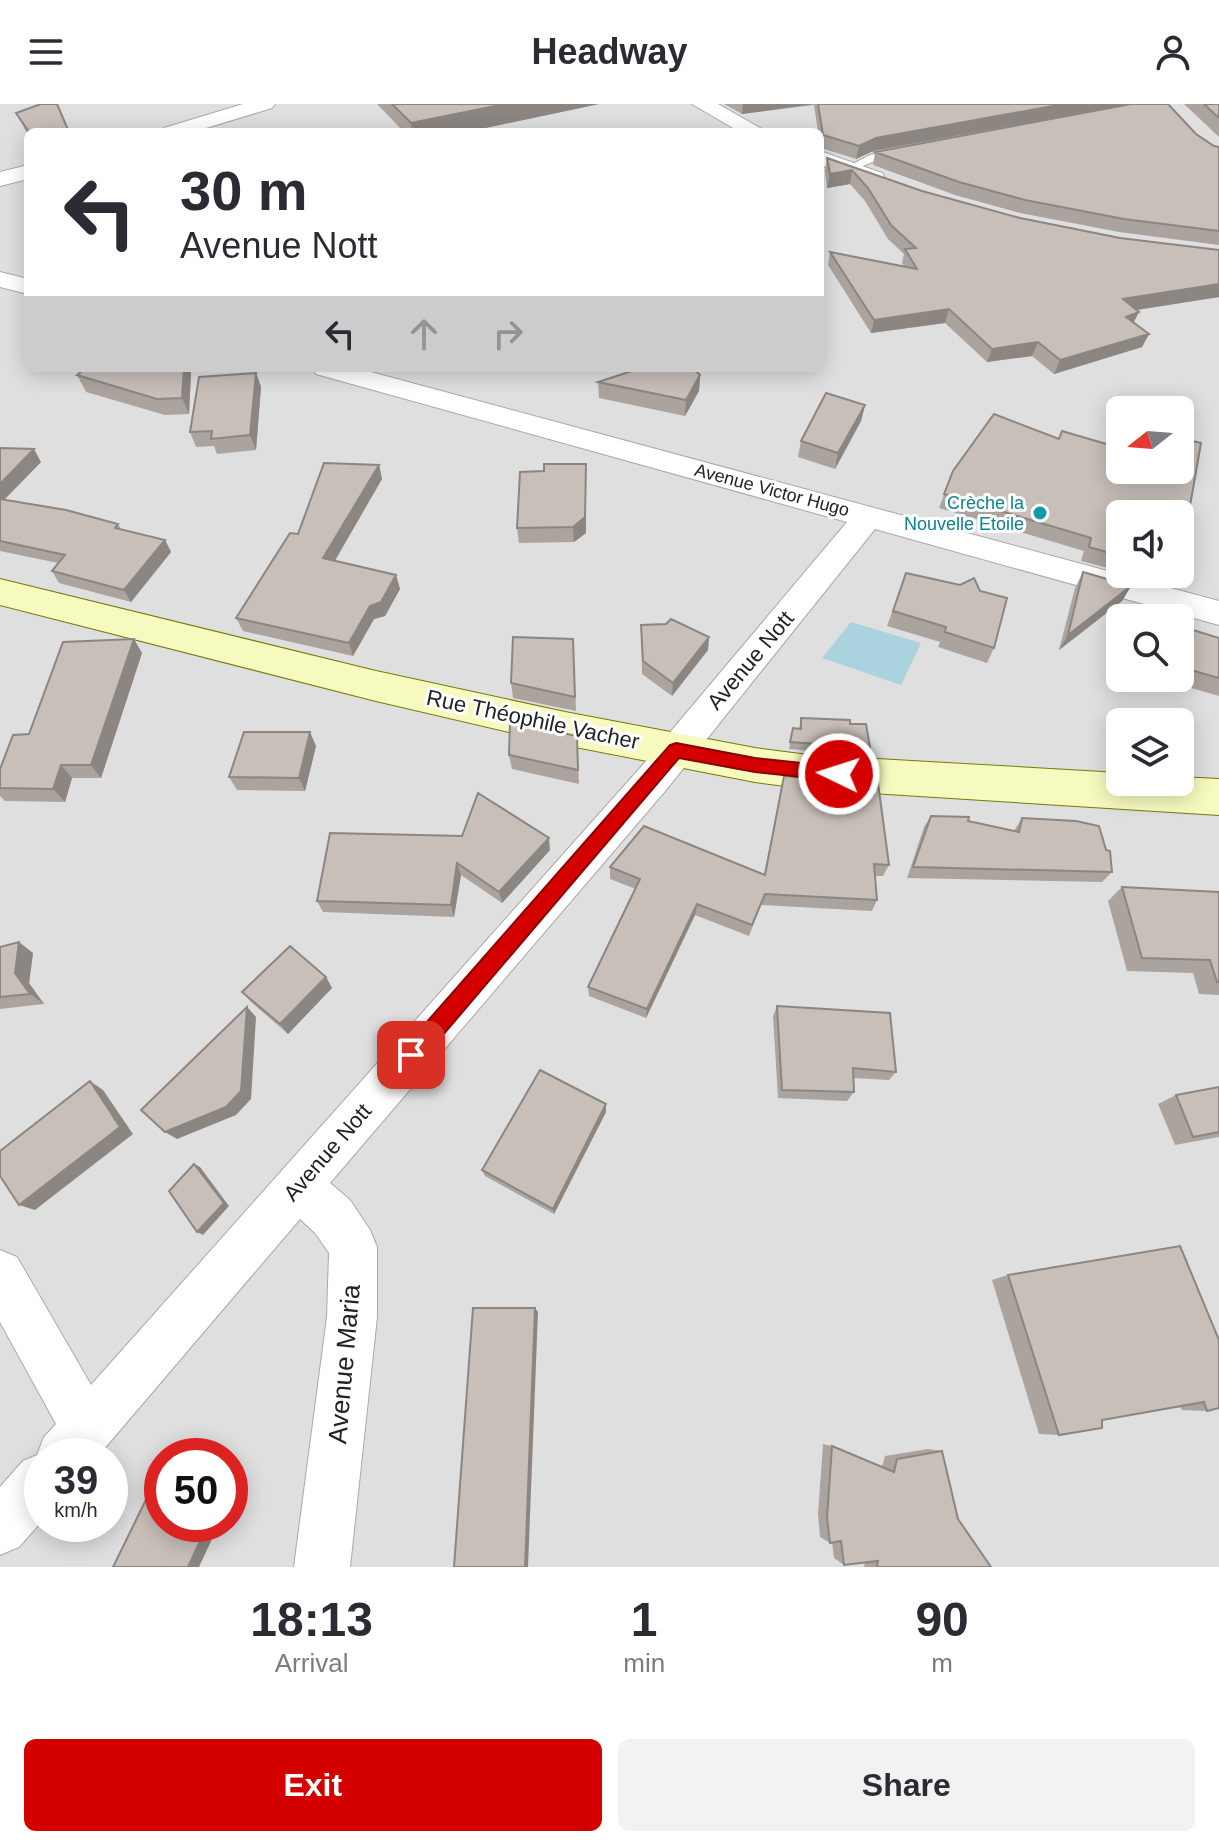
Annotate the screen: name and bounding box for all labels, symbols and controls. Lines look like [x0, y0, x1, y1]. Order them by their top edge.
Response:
icon: menu [24, 30, 68, 74]
icon: person [1151, 30, 1195, 74]
text: Headway [531, 31, 688, 72]
text: 30 m [180, 159, 308, 222]
icon: left [48, 160, 152, 264]
text: Avenue Nott [180, 225, 377, 266]
icon: left [318, 312, 362, 356]
icon: ahead [402, 312, 446, 356]
icon: right [486, 312, 530, 356]
north arrow [1106, 396, 1194, 484]
map controls [1106, 396, 1194, 796]
street label: Avenue Victor Hugo [692, 460, 852, 520]
place label: Crèche la Nouvelle Etoile [904, 493, 1025, 534]
button: sound [1106, 500, 1194, 588]
marker: Crèche la Nouvelle Etoile [1031, 504, 1049, 522]
button: search [1106, 604, 1194, 692]
street label: Avenue Nott [702, 606, 799, 715]
street label: Rue Théophile Vacher [424, 685, 642, 754]
button: layers [1106, 708, 1194, 796]
position arrow [797, 732, 881, 816]
pin [377, 1021, 445, 1089]
icon: arrive [389, 1033, 433, 1077]
street label: Avenue Nott [278, 1099, 376, 1206]
street label: Avenue Maria [322, 1282, 366, 1445]
speed limit sign: 50 [144, 1438, 248, 1542]
text: 39 [54, 1458, 98, 1502]
text: km/h [54, 1499, 98, 1521]
text: 18:13 [250, 1593, 373, 1646]
text: 1 [631, 1593, 658, 1646]
text: 90 [915, 1593, 969, 1646]
text: Arrival [275, 1648, 348, 1678]
text: min [623, 1648, 665, 1678]
text: m [931, 1648, 953, 1678]
button: Exit [24, 1739, 602, 1831]
button: Share [618, 1739, 1195, 1831]

